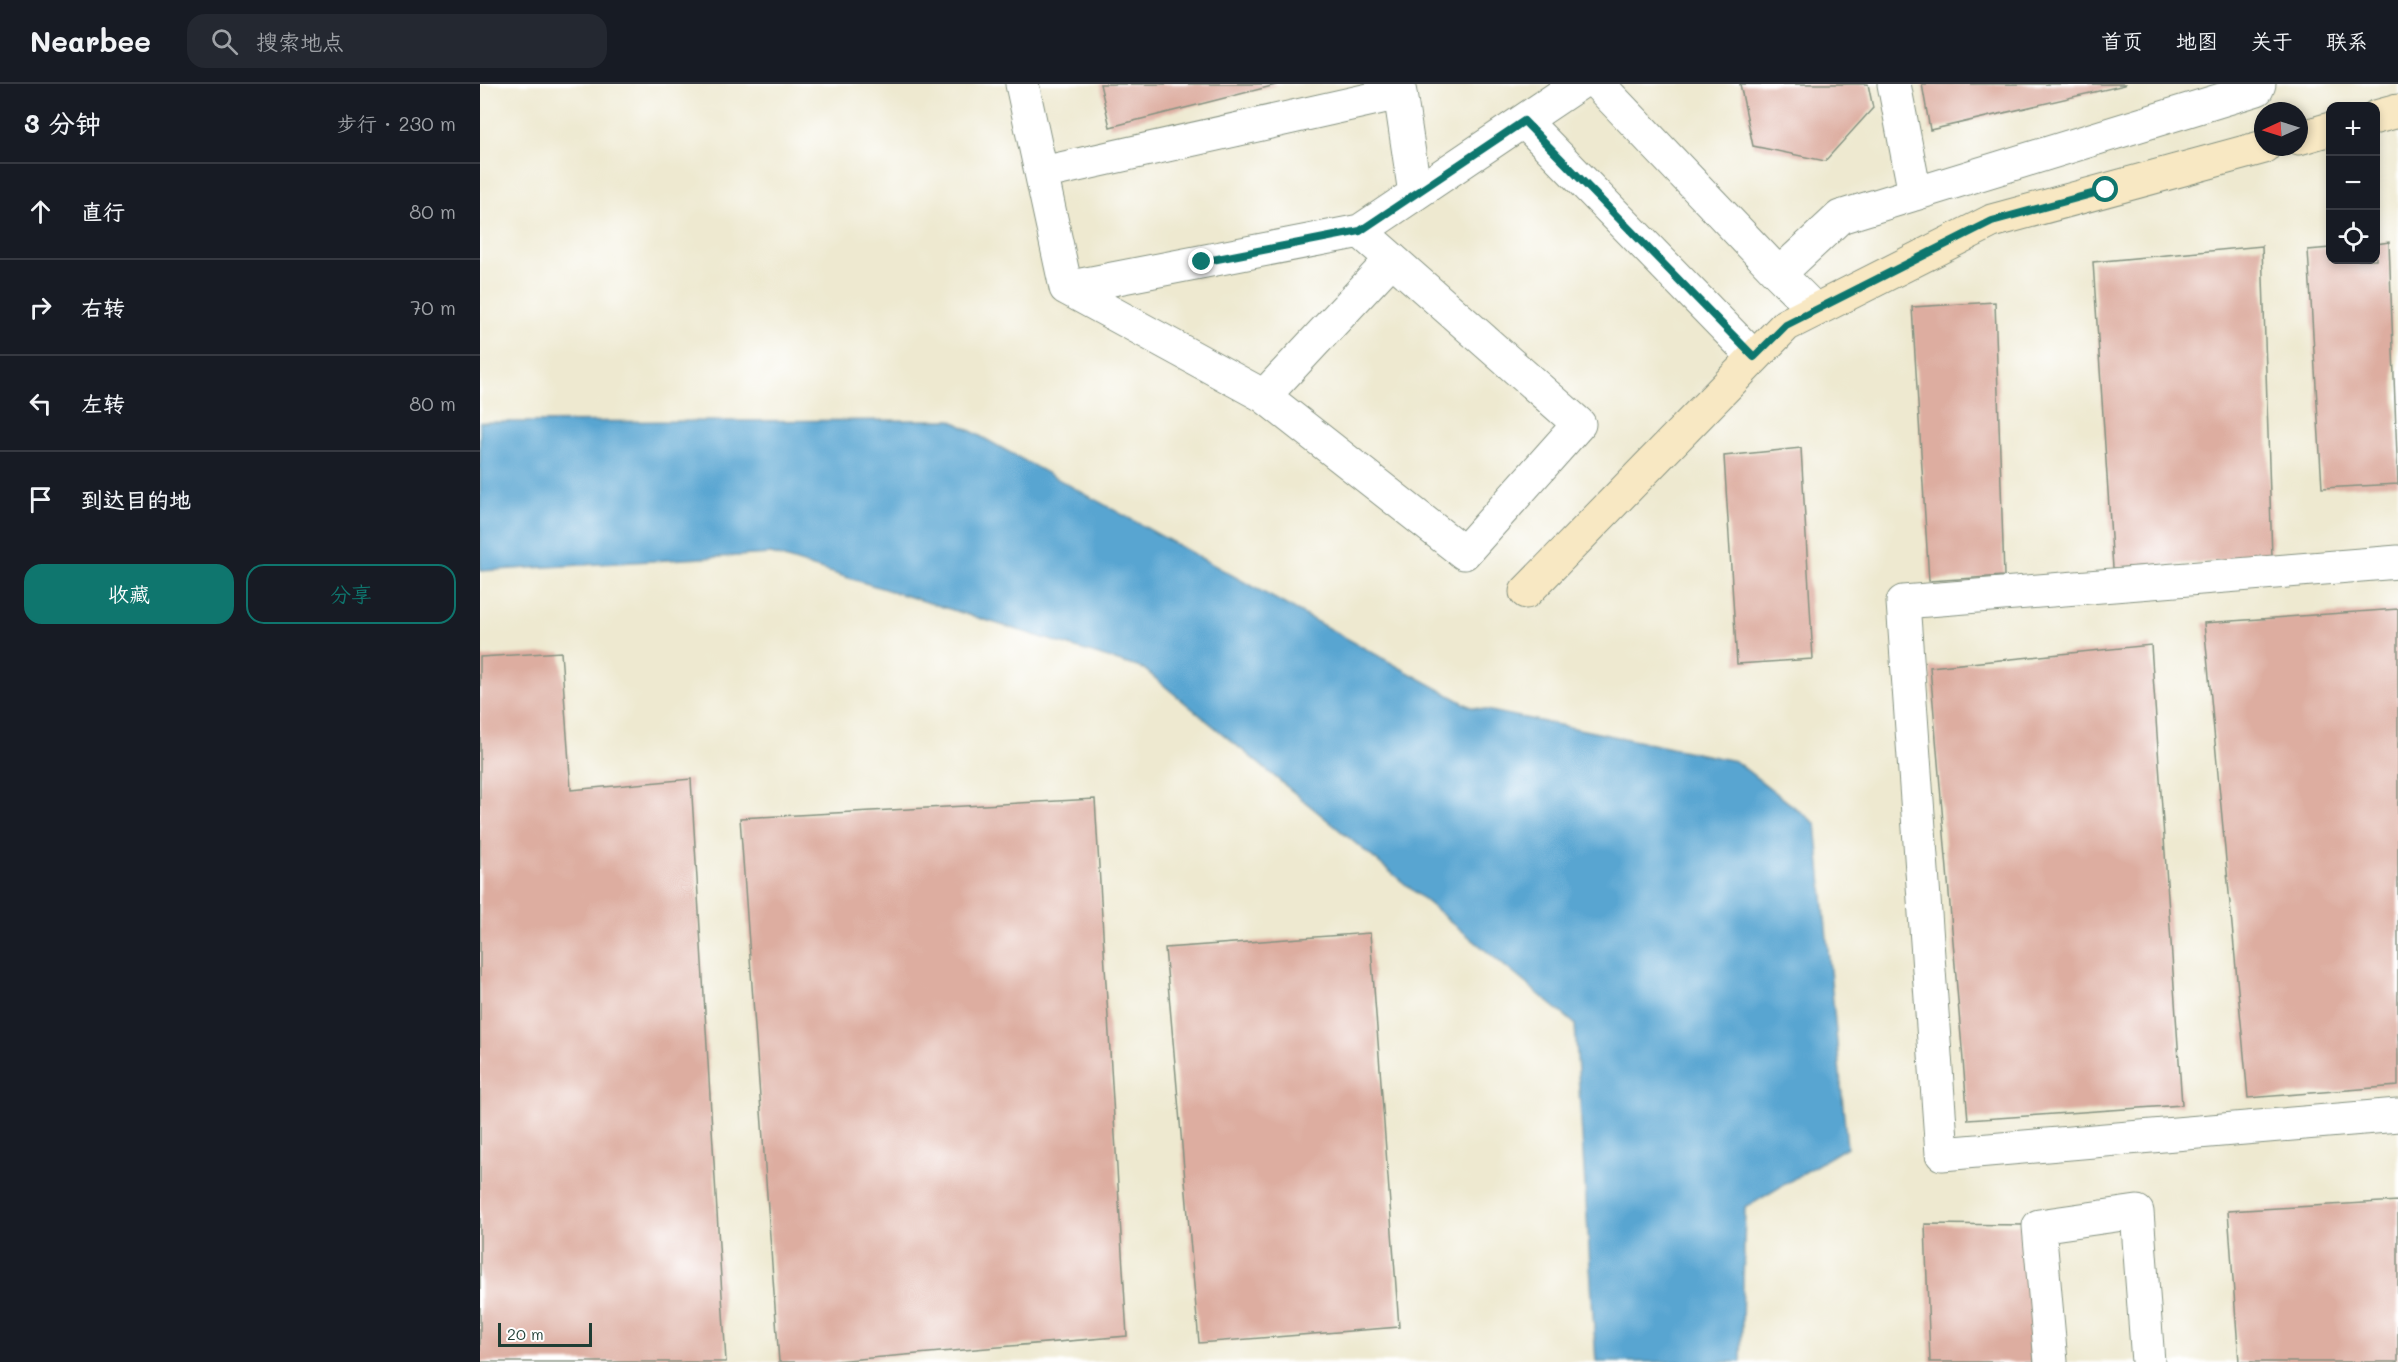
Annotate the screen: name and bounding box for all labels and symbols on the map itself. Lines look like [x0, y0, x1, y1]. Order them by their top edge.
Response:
north arrow [2254, 102, 2308, 156]
route start [2092, 176, 2118, 202]
route end [1188, 248, 1214, 274]
scale bar [498, 1320, 592, 1348]

